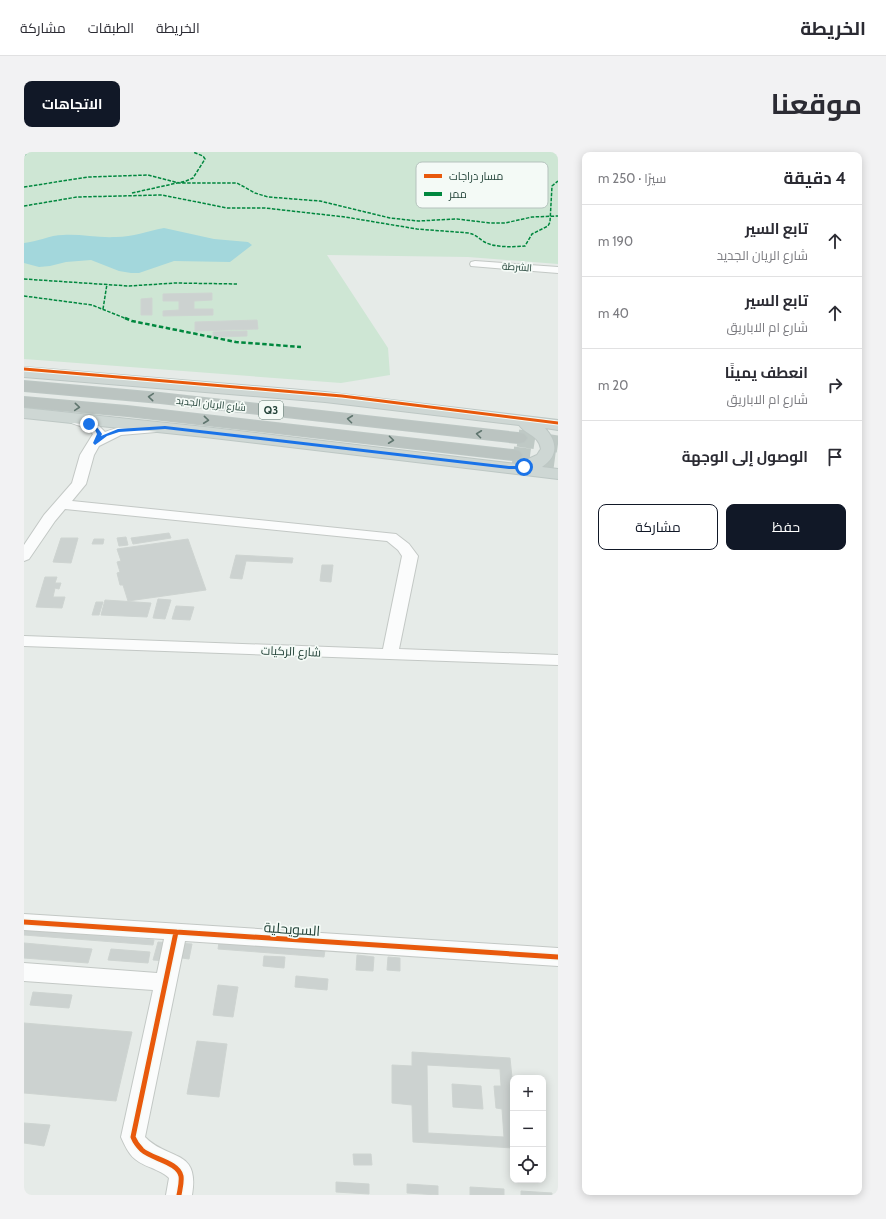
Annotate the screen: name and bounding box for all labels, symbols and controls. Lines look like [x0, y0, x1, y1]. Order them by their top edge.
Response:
text: الخريطة [800, 17, 866, 40]
text: مشاركة [20, 19, 66, 37]
text: الطبقات [88, 19, 134, 37]
text: الخريطة [156, 19, 200, 37]
button: الاتجاهات [24, 81, 120, 127]
text: موقعنا [771, 87, 862, 121]
legend [416, 162, 548, 208]
text: 4 دقيقة [784, 168, 846, 188]
text: مسار دراجات [449, 169, 503, 183]
text: سيرًا · 250 m [598, 170, 666, 186]
text: ممر [448, 187, 467, 201]
text: تابع السير [745, 220, 808, 238]
icon: ahead [824, 230, 846, 252]
text: 190 m [598, 233, 633, 249]
text: شارع الريان الجديد [717, 247, 808, 263]
street label: الشرطة [502, 259, 532, 275]
text: تابع السير [745, 292, 808, 310]
icon: ahead [824, 302, 846, 324]
text: 40 m [598, 305, 629, 321]
text: شارع ام الاباريق [727, 319, 808, 335]
text: انعطف يمينًا [725, 364, 808, 382]
icon: right [824, 374, 846, 396]
text: 20 m [598, 377, 628, 393]
text: شارع ام الاباريق [727, 391, 808, 407]
one-way arrow [148, 393, 154, 402]
street label: شارع الريان الجديد [175, 394, 247, 414]
road number: Q3 [259, 401, 283, 419]
one-way arrow [74, 402, 80, 411]
route end [80, 415, 98, 433]
one-way arrow [203, 415, 209, 424]
one-way arrow [347, 415, 353, 424]
one-way arrow [476, 430, 482, 439]
one-way arrow [388, 436, 394, 445]
icon: arrive [824, 446, 846, 468]
text: الوصول إلى الوجهة [682, 448, 808, 466]
route start [515, 458, 533, 476]
button: مشاركة [598, 504, 718, 550]
button: حفظ [726, 504, 846, 550]
street label: شارع الركيات [261, 642, 321, 661]
street label: السويحلية [263, 918, 321, 940]
map controls [510, 1075, 546, 1183]
button: + [510, 1075, 546, 1111]
button: − [510, 1111, 546, 1147]
button: locate [510, 1147, 546, 1183]

